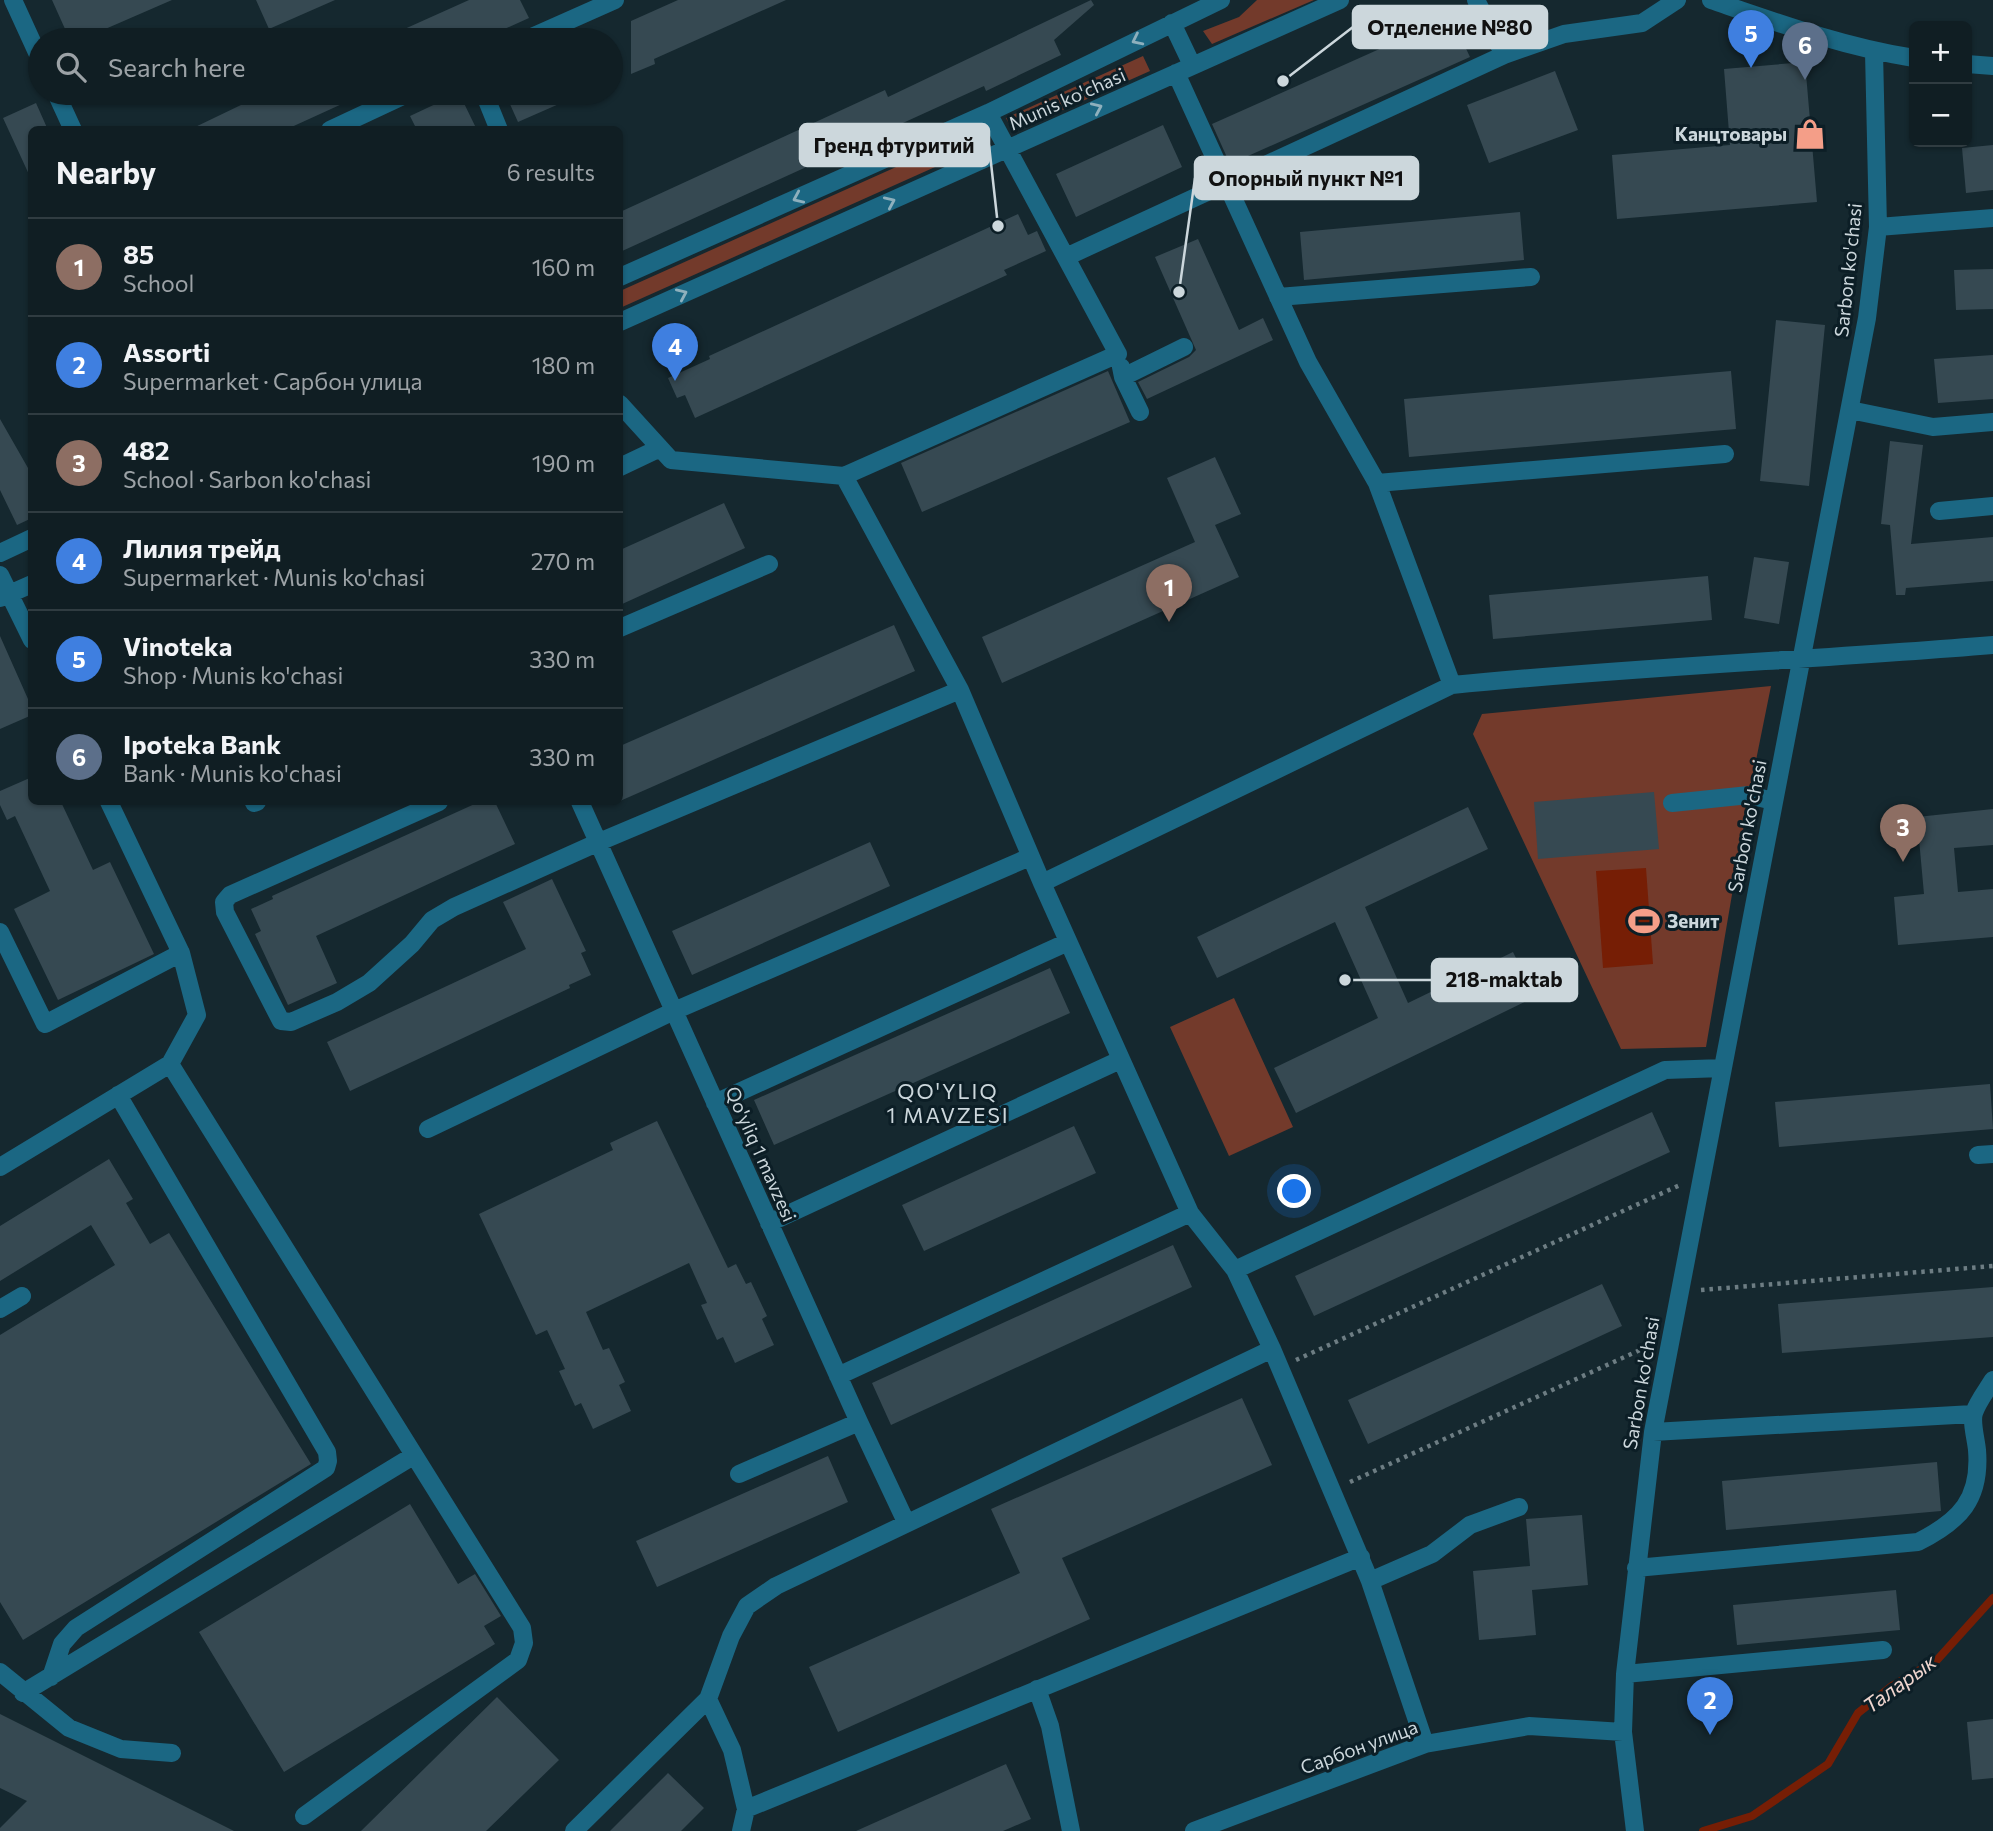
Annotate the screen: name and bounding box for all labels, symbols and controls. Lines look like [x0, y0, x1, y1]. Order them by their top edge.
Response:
callout: Отделение №80 [1353, 6, 1547, 48]
pin: 5 [1728, 10, 1774, 68]
text: Отделение №80 [1367, 14, 1533, 39]
map controls [1909, 21, 1972, 147]
button: + [1909, 21, 1972, 84]
pin: 6 [1782, 22, 1828, 80]
search box [28, 28, 623, 105]
one-way arrow [1132, 32, 1144, 46]
icon: search [52, 48, 90, 86]
text: Search here [108, 51, 246, 82]
street label: Munis ko'chasi [1005, 62, 1129, 135]
button: − [1909, 84, 1972, 147]
one-way arrow [1090, 103, 1102, 117]
shop icon: Канцтовары [1793, 117, 1827, 151]
place label: Канцтовары [1675, 122, 1787, 145]
callout: Гренд фтуритий [800, 124, 989, 166]
text: Гренд фтуритий [813, 132, 975, 157]
text: Nearby [56, 153, 156, 190]
callout: Опорный пункт №1 [1195, 157, 1418, 199]
text: 6 results [507, 158, 595, 186]
text: Опорный пункт №1 [1208, 165, 1404, 190]
one-way arrow [792, 190, 805, 204]
one-way arrow [882, 196, 895, 210]
street label: Sarbon ko'chasi [1829, 202, 1866, 338]
text: 85 [123, 238, 154, 269]
text: 1 [74, 253, 84, 281]
text: 160 m [532, 253, 595, 281]
text: School [123, 269, 194, 297]
one-way arrow [675, 288, 687, 302]
pin: 4 [652, 323, 698, 381]
text: Assorti [123, 336, 210, 367]
text: 2 [72, 351, 86, 379]
text: 180 m [532, 351, 595, 379]
text: Supermarket · Сарбон улица [123, 367, 422, 395]
text: 482 [123, 434, 170, 465]
text: 3 [72, 449, 86, 477]
text: 190 m [532, 449, 595, 477]
text: School · Sarbon ko'chasi [123, 465, 372, 493]
text: Лилия трейд [123, 532, 280, 563]
text: 4 [72, 547, 86, 575]
text: 270 m [531, 547, 595, 575]
text: Supermarket · Munis ko'chasi [123, 563, 425, 591]
pin: 1 [1146, 564, 1192, 622]
text: Vinoteka [123, 630, 232, 661]
text: 5 [72, 645, 86, 673]
text: 330 m [529, 645, 595, 673]
text: Shop · Munis ko'chasi [123, 661, 343, 689]
text: Ipoteka Bank [123, 728, 281, 759]
text: 6 [72, 743, 86, 771]
text: 330 m [529, 743, 595, 771]
street label: Sarbon ko'chasi [1722, 758, 1771, 894]
text: Bank · Munis ko'chasi [123, 759, 342, 787]
pin: 3 [1880, 804, 1926, 862]
sports icon: Зенит [1627, 904, 1661, 938]
place label: Зенит [1667, 909, 1719, 932]
callout: 218-maktab [1432, 959, 1577, 1001]
text: 218-maktab [1445, 966, 1563, 991]
district label: QO'YLIQ 1 MAVZESI [886, 1078, 1010, 1127]
street label: Qo'yliq 1 mavzesi [721, 1083, 802, 1225]
your location [1277, 1174, 1311, 1208]
street label: Sarbon ko'chasi [1617, 1315, 1664, 1451]
water label: Таларык [1858, 1647, 1941, 1718]
pin: 2 [1687, 1677, 1733, 1735]
street label: Сарбон улица [1297, 1715, 1421, 1778]

